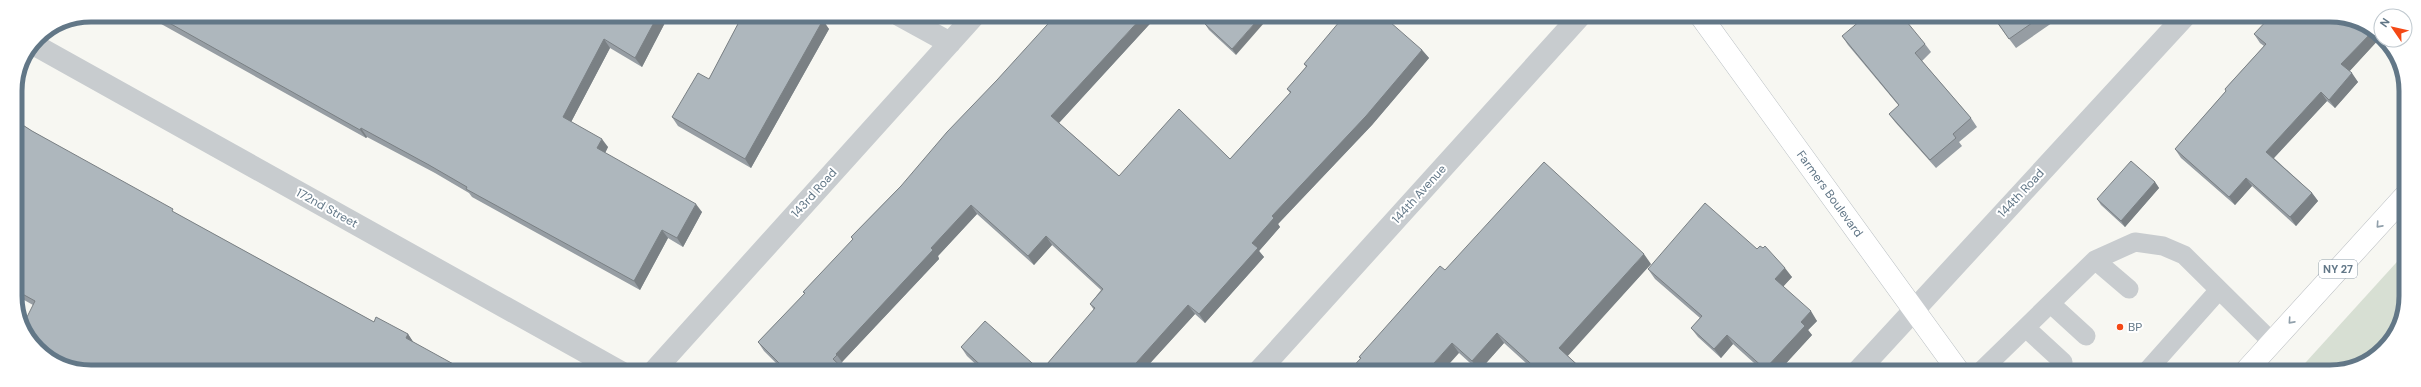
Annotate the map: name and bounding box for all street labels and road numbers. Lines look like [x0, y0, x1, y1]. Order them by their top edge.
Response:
street label: Farmers Boulevard [1793, 147, 1867, 240]
street label: 144th Avenue [1388, 161, 1450, 227]
street label: 143rd Road [788, 165, 840, 221]
street label: 144th Road [1994, 165, 2048, 221]
street label: 172nd Street [293, 184, 361, 232]
road number: NY 27 [2319, 260, 2357, 278]

